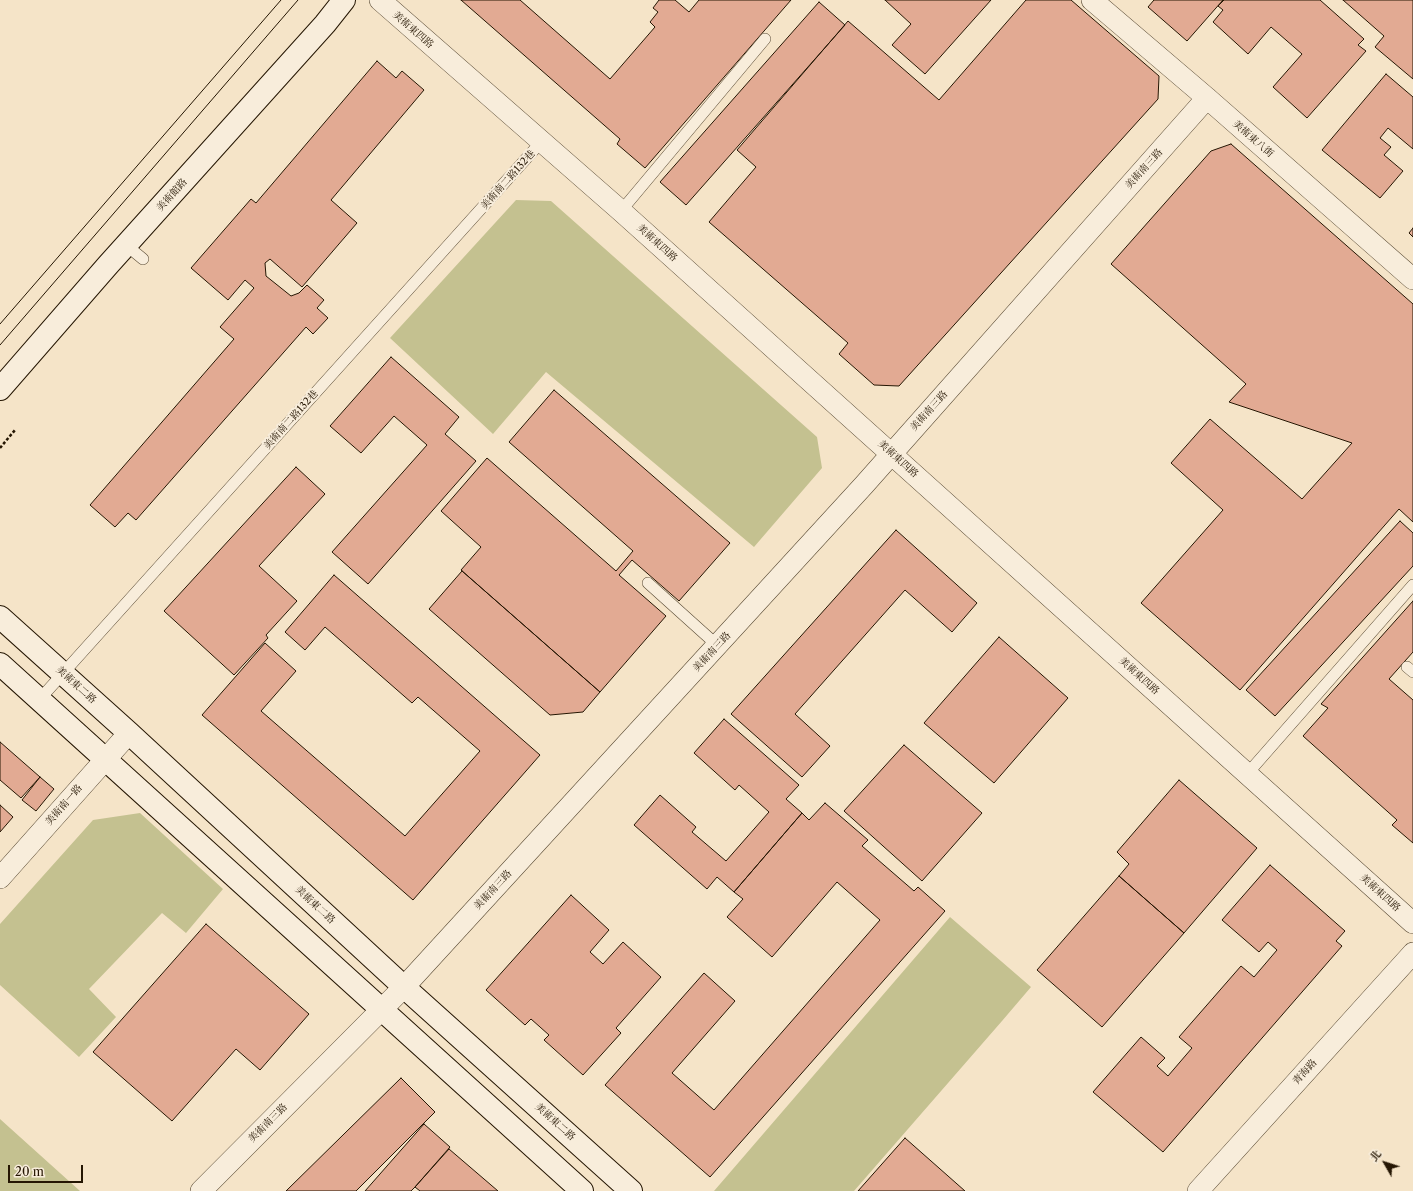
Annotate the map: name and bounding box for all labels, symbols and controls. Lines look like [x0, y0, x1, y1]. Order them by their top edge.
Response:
street label: 美術東四路 [390, 9, 436, 51]
street label: 美術東八街 [1230, 118, 1276, 160]
street label: 美術南三路 [1123, 146, 1165, 192]
street label: 美術南二路132巷 [478, 148, 538, 212]
street label: 美術館路 [154, 176, 190, 214]
street label: 美術東四路 [634, 222, 680, 264]
street label: 美術南二路132巷 [261, 388, 321, 452]
street label: 美術南三路 [908, 388, 950, 434]
street label: 美術東四路 [875, 438, 921, 480]
street label: 美術南三路 [691, 630, 733, 674]
street label: 美術東四路 [1116, 655, 1162, 697]
street label: 美術東二路 [53, 664, 99, 706]
street label: 美術南一路 [43, 782, 85, 828]
street label: 美術南三路 [472, 868, 514, 912]
street label: 美術東四路 [1357, 872, 1403, 914]
street label: 美術東二路 [293, 884, 337, 926]
street label: 青海路 [1291, 1057, 1319, 1087]
street label: 美術南三路 [246, 1101, 290, 1145]
street label: 美術東二路 [532, 1101, 578, 1143]
north arrow [1365, 1143, 1405, 1183]
text: 北 [1367, 1147, 1385, 1164]
scale bar [10, 1157, 85, 1183]
text: 20 m [15, 1164, 44, 1179]

